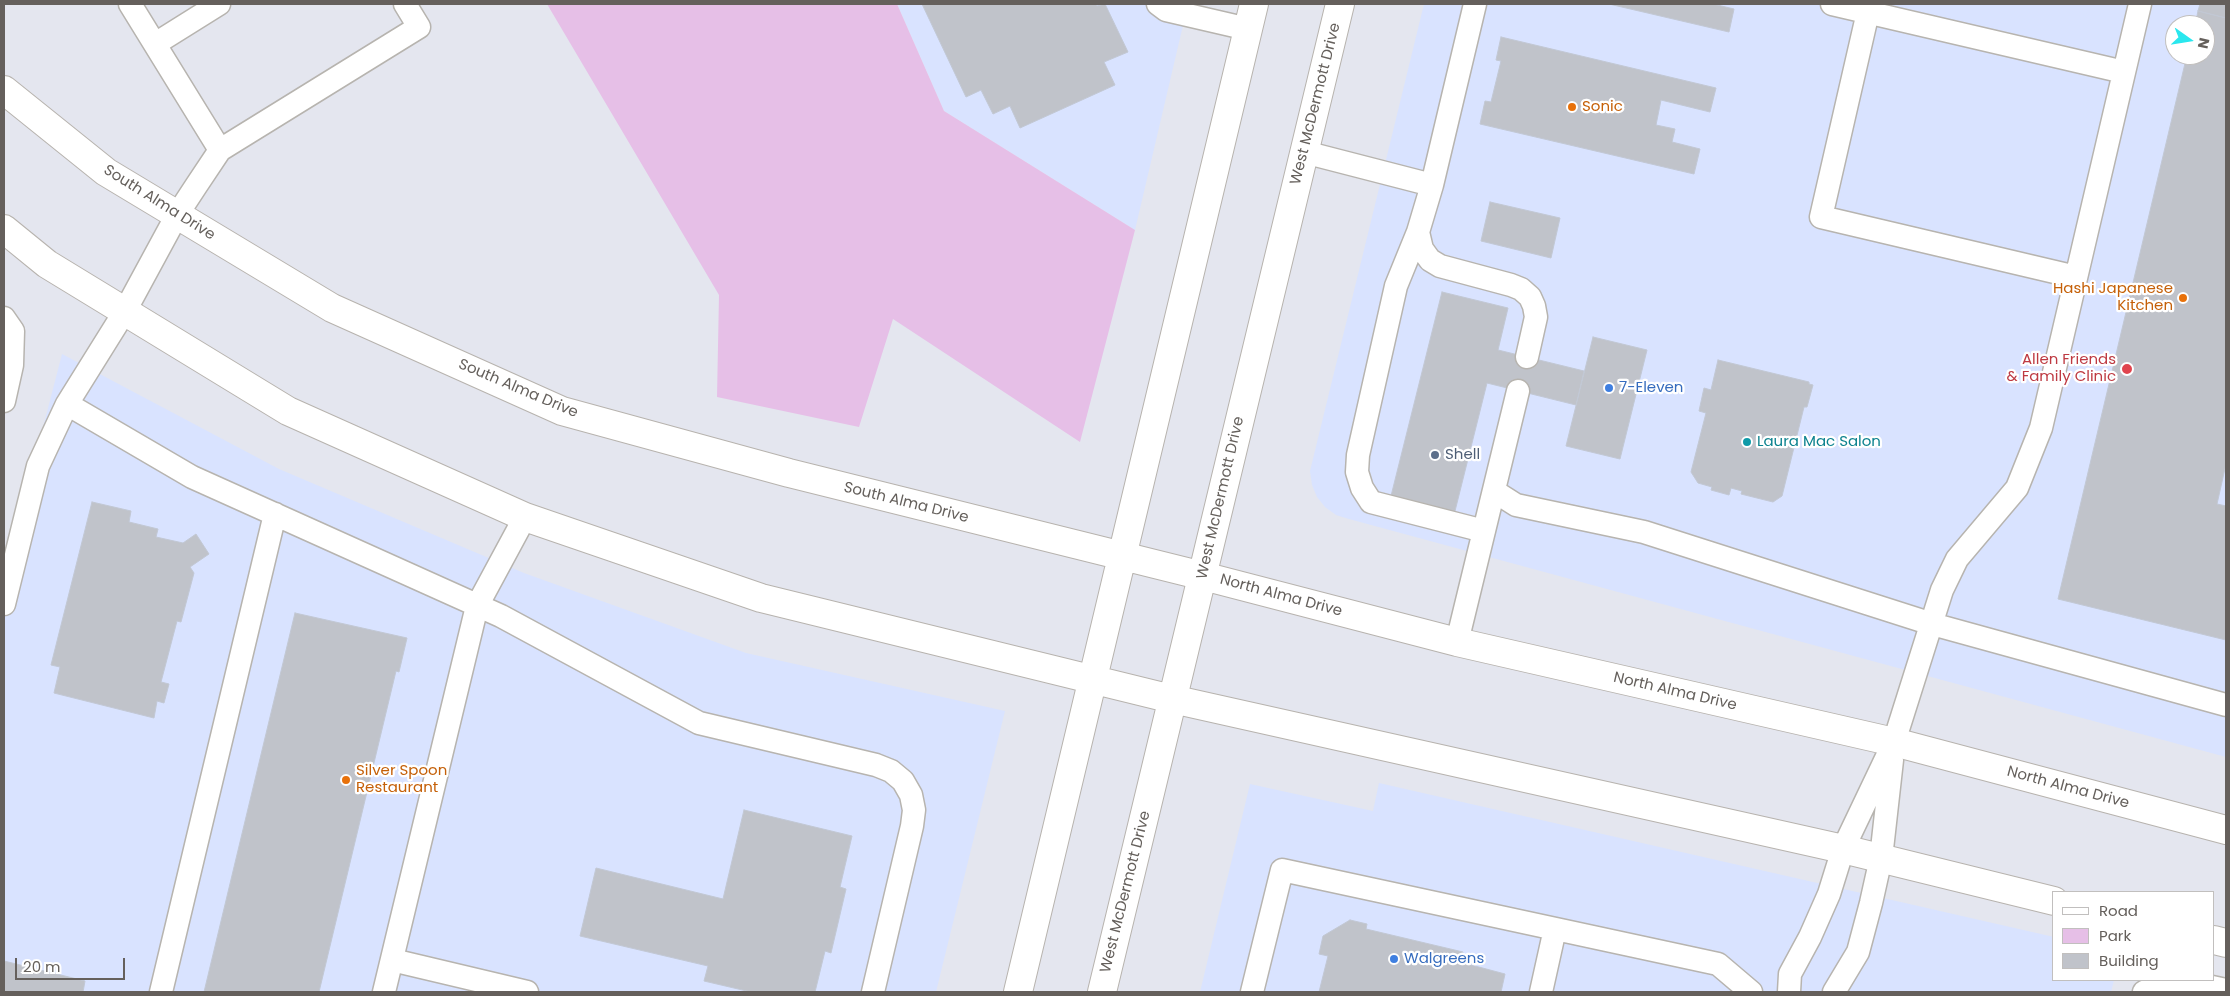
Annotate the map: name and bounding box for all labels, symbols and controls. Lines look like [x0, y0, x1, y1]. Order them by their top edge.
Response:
north arrow [2165, 15, 2215, 65]
street label: West McDermott Drive [1287, 21, 1345, 187]
text: N [2193, 36, 2215, 51]
place label: Sonic [1582, 98, 1623, 116]
marker: Sonic [1566, 101, 1578, 113]
street label: South Alma Drive [100, 161, 218, 245]
place label: Hashi Japanese Kitchen [2053, 280, 2173, 315]
marker: Hashi Japanese Kitchen [2177, 292, 2189, 304]
place label: Allen Friends & Family Clinic [2007, 351, 2116, 386]
street label: South Alma Drive [456, 356, 580, 422]
marker: Allen Friends & Family Clinic [2120, 362, 2134, 376]
place label: 7-Eleven [1619, 379, 1683, 397]
marker: 7-Eleven [1603, 382, 1615, 394]
street label: West McDermott Drive [1194, 415, 1248, 581]
place label: Laura Mac Salon [1757, 433, 1881, 451]
marker: Laura Mac Salon [1741, 436, 1753, 448]
place label: Shell [1445, 446, 1480, 464]
marker: Shell [1429, 449, 1441, 461]
street label: South Alma Drive [842, 479, 970, 527]
street label: North Alma Drive [1218, 571, 1344, 621]
street label: North Alma Drive [1612, 669, 1738, 715]
place label: Silver Spoon Restaurant [356, 762, 447, 797]
street label: North Alma Drive [2005, 763, 2131, 813]
marker: Silver Spoon Restaurant [340, 774, 352, 786]
street label: West McDermott Drive [1097, 809, 1155, 975]
legend [2052, 891, 2215, 981]
text: Road [2099, 900, 2138, 921]
text: Park [2099, 925, 2131, 946]
scale bar [18, 948, 128, 980]
place label: Walgreens [1404, 950, 1484, 968]
text: Building [2099, 950, 2159, 971]
marker: Walgreens [1388, 953, 1400, 965]
text: 20 m [23, 956, 61, 977]

